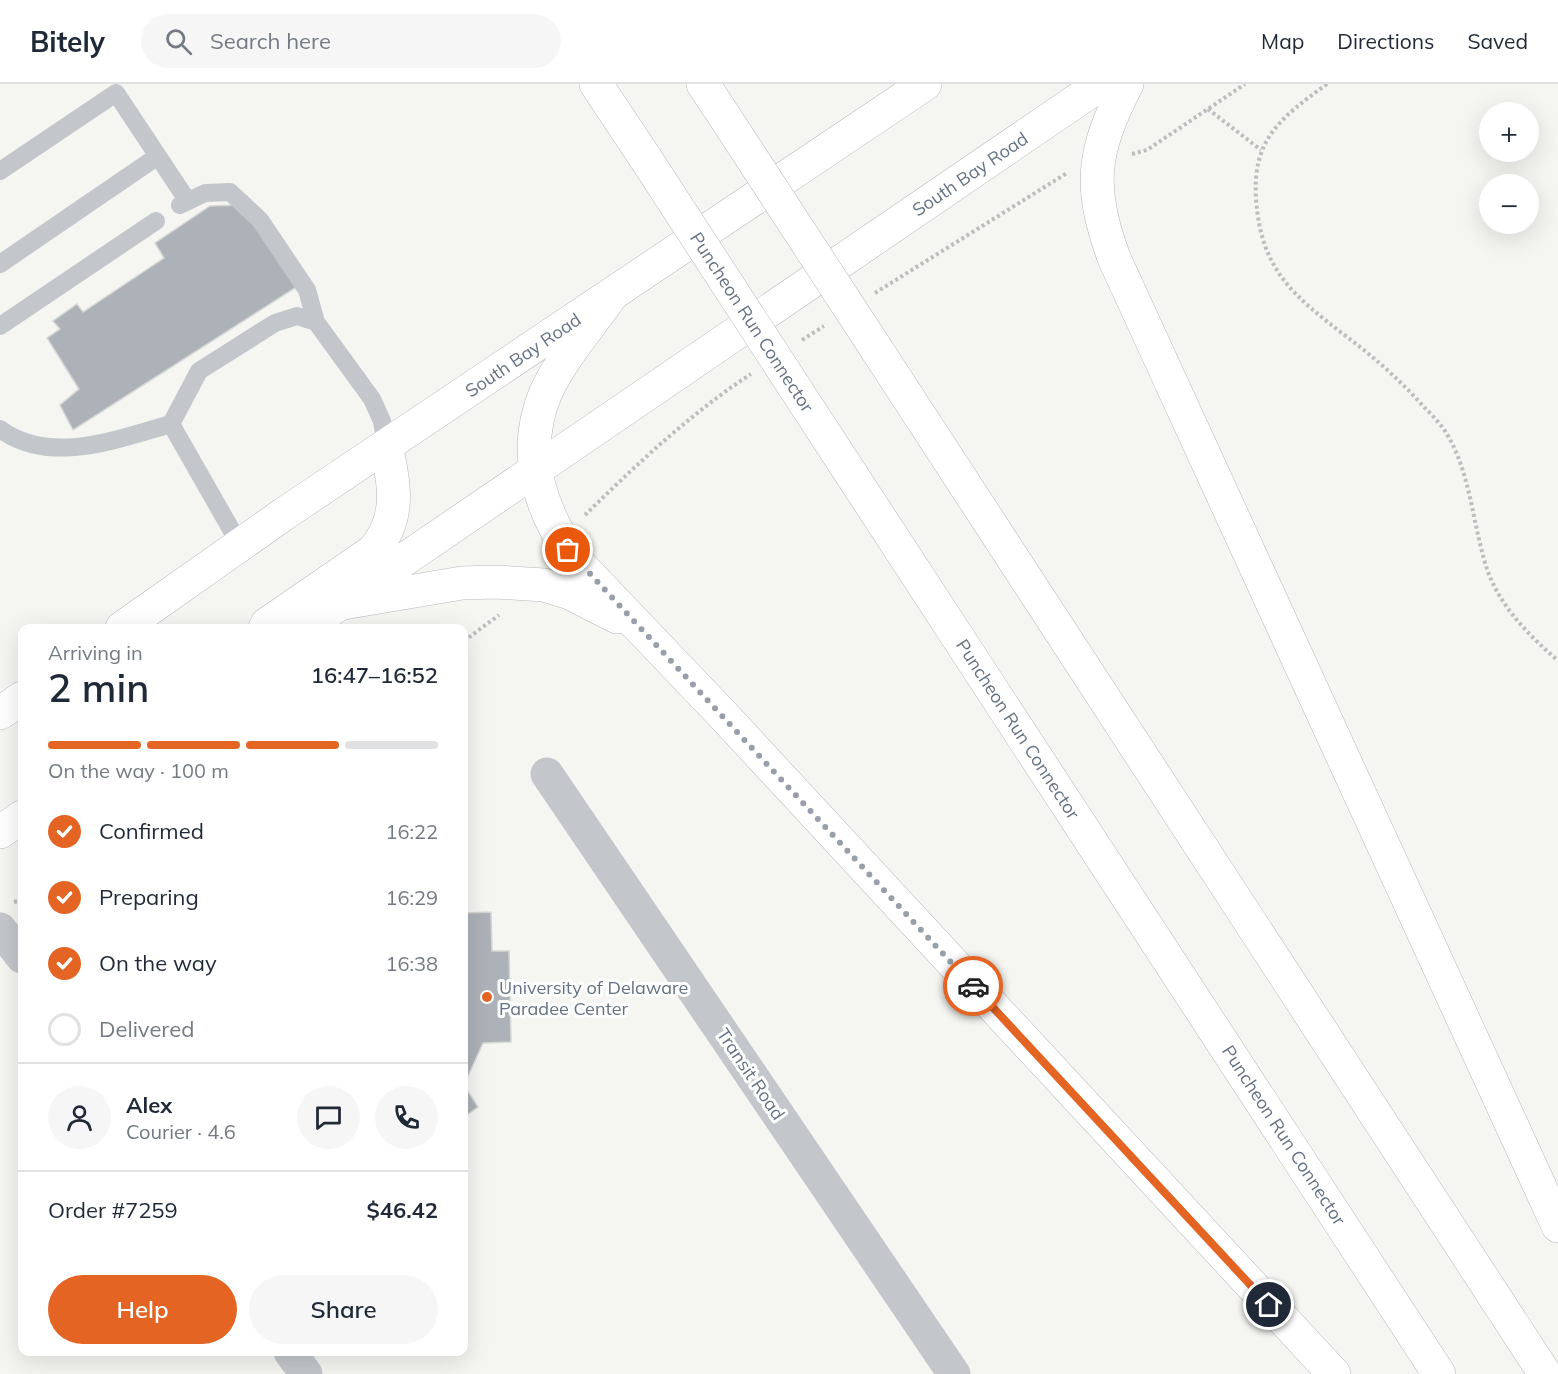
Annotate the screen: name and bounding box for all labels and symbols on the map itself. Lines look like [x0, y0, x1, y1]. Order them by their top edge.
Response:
street label: South Bay Road [908, 127, 1032, 221]
street label: Puncheon Run Connector [685, 228, 819, 417]
street label: South Bay Road [461, 308, 585, 402]
pin [542, 524, 593, 575]
street label: Puncheon Run Connector [951, 635, 1085, 824]
courier [943, 956, 1003, 1016]
place label: University of Delaware Paradee Center [499, 976, 688, 1020]
marker: University of Delaware Paradee Center [480, 990, 494, 1004]
street label: Transit Road [712, 1024, 790, 1124]
street label: Puncheon Run Connector [1217, 1041, 1351, 1230]
pin [1243, 1279, 1294, 1330]

